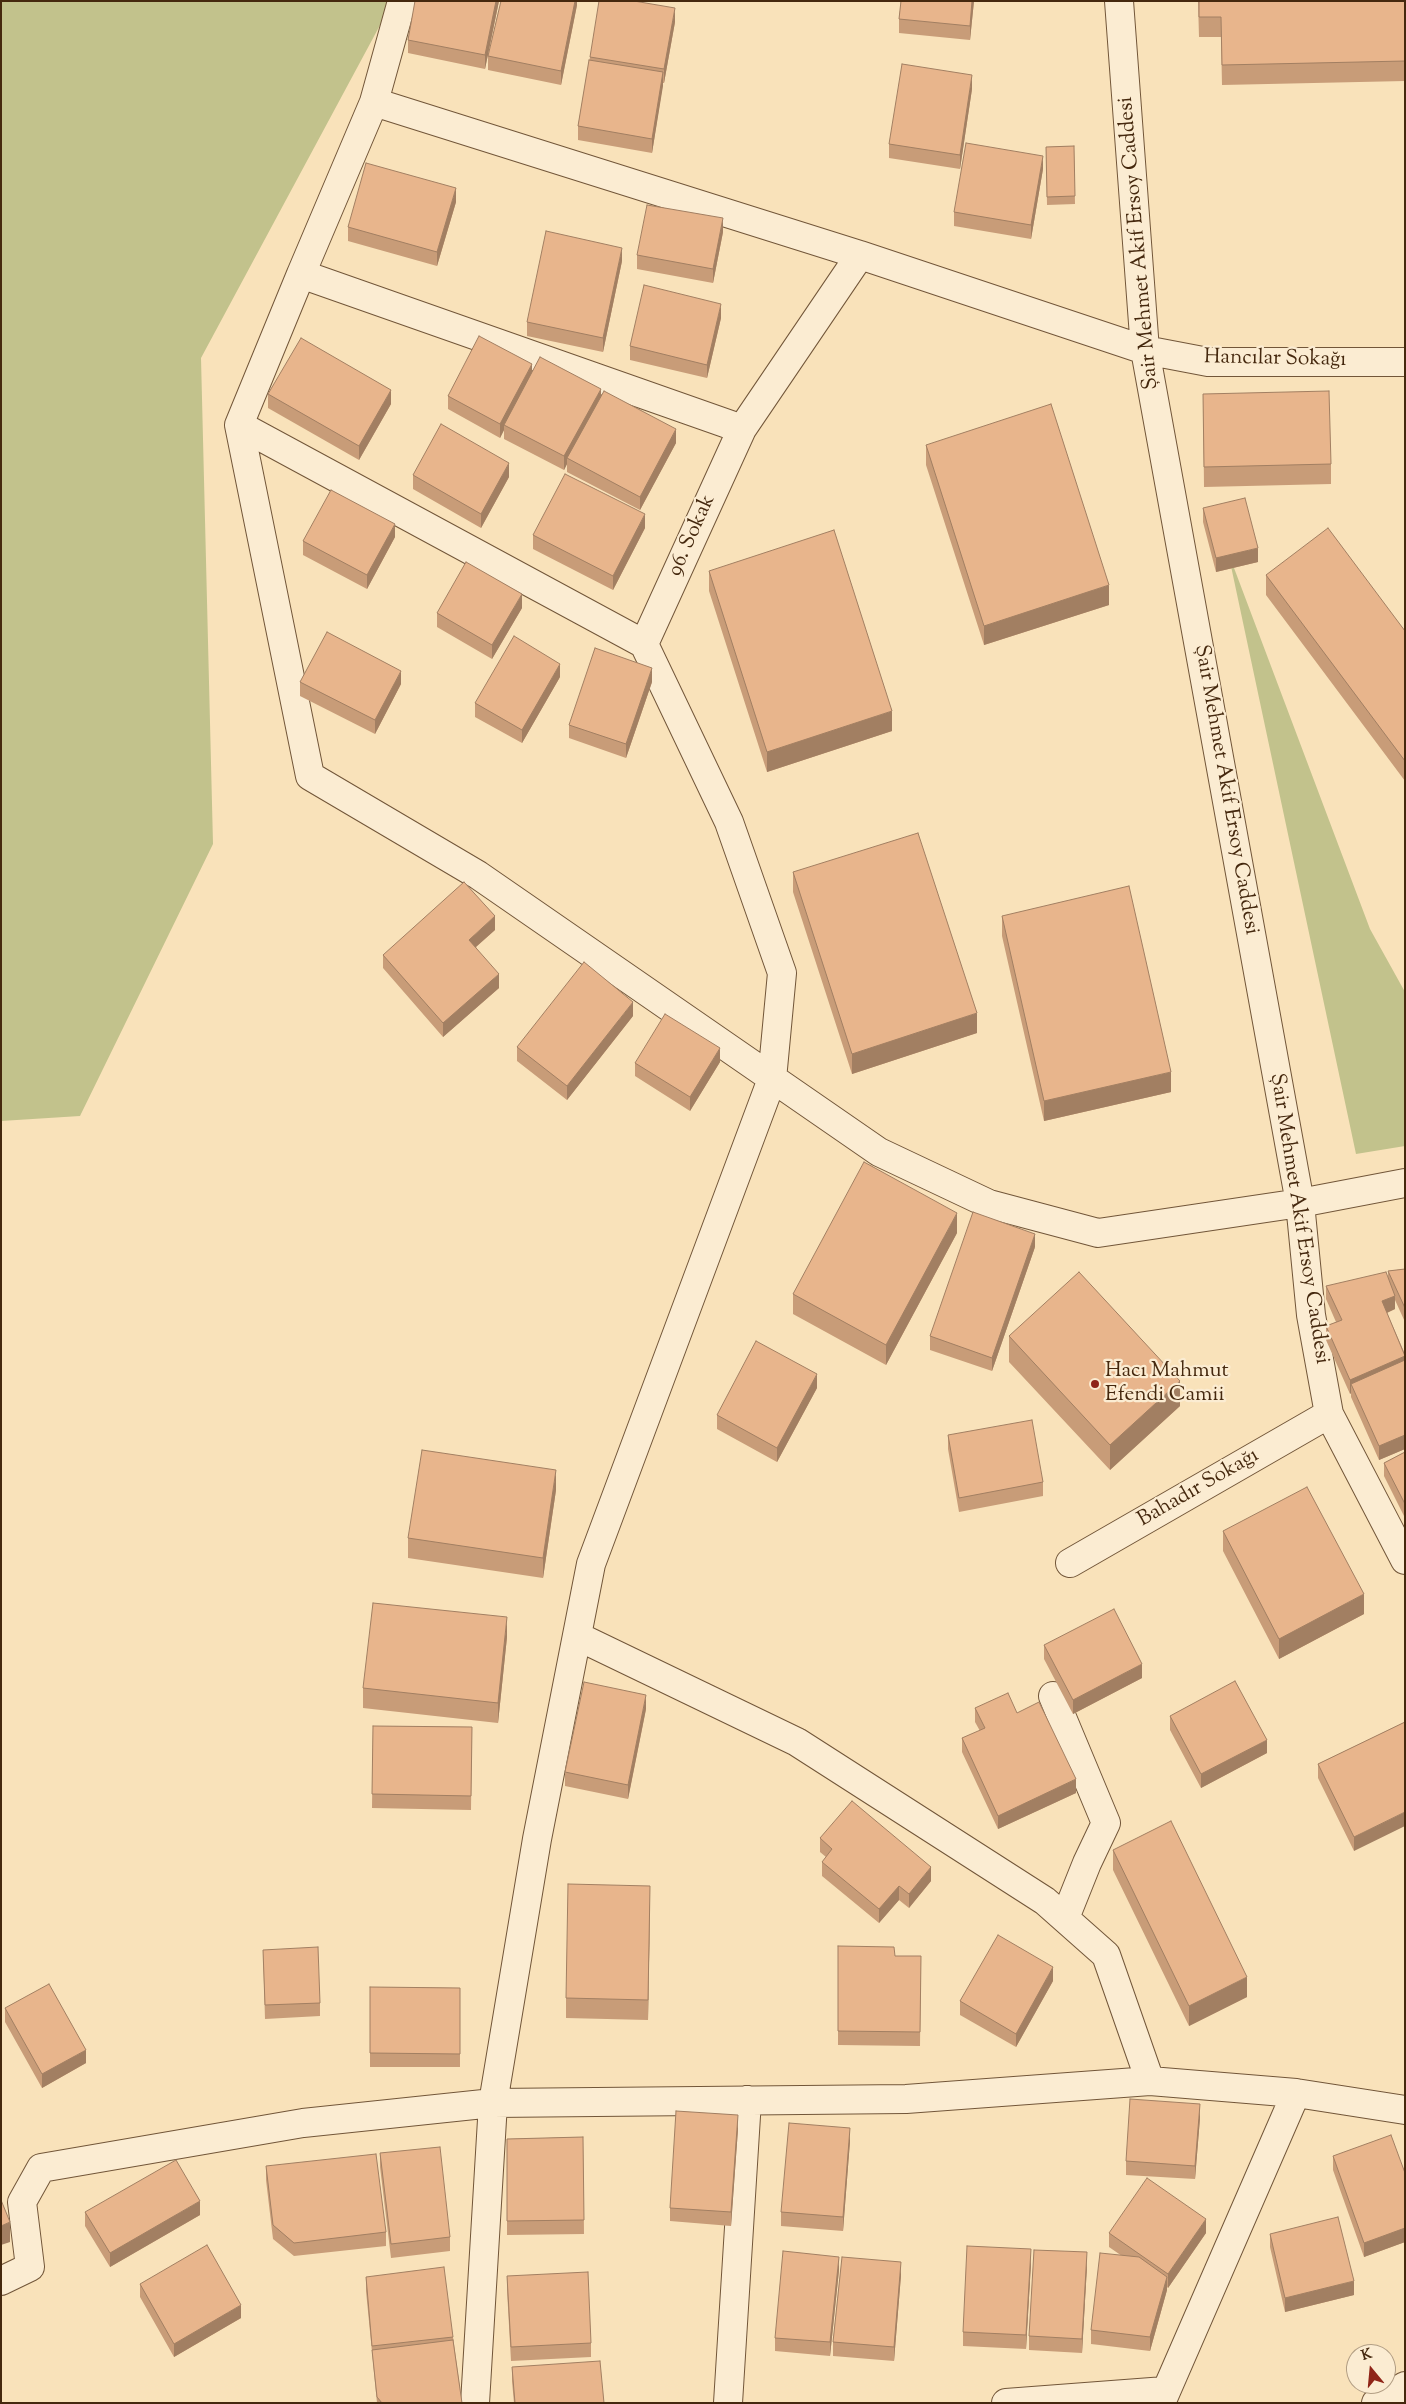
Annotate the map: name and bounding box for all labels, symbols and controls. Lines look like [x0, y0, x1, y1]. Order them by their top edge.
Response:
street label: Şair Mehmet Akif Ersoy Caddesi [1115, 95, 1165, 391]
street label: Hancılar Sokağı [1204, 346, 1346, 374]
street label: 96. Sokak [664, 491, 722, 581]
street label: Şair Mehmet Akif Ersoy Caddesi [1187, 643, 1263, 937]
street label: Şair Mehmet Akif Ersoy Caddesi [1263, 1072, 1333, 1366]
place label: Hacı Mahmut Efendi Camii [1105, 1359, 1229, 1409]
marker: Hacı Mahmut Efendi Camii [1089, 1378, 1101, 1390]
street label: Bahadır Sokağı [1134, 1444, 1264, 1534]
north arrow [1346, 2344, 1396, 2394]
text: K [1359, 2345, 1375, 2367]

